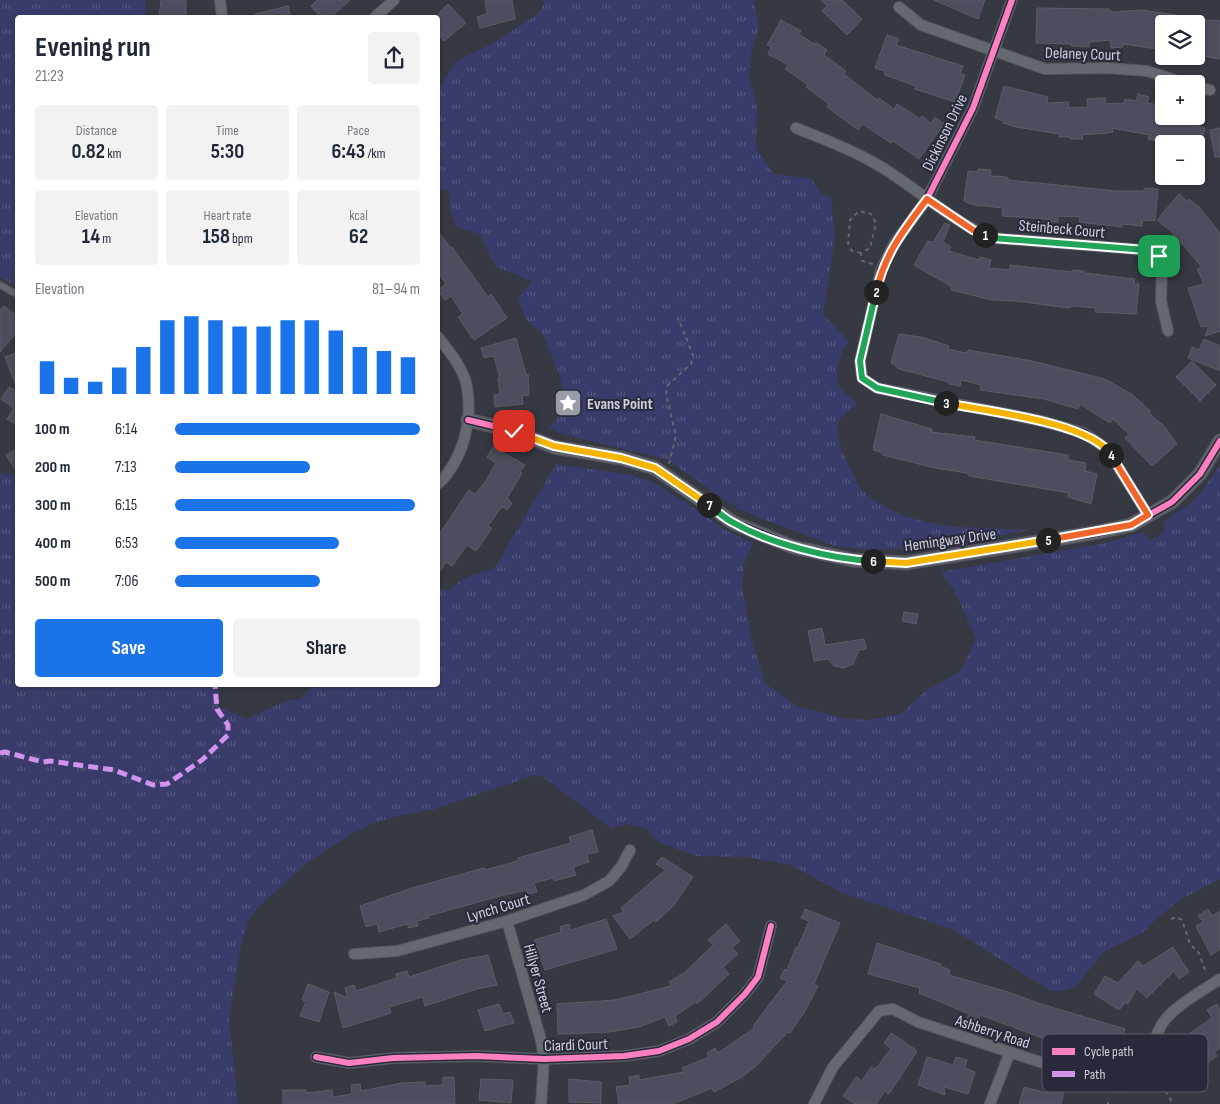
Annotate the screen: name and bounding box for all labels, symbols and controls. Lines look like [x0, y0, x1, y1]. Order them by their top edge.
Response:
map controls [1155, 15, 1205, 185]
button: layers [1155, 15, 1205, 65]
text: Evening run [35, 31, 151, 64]
button: share [368, 32, 420, 84]
street label: Delaney Court [1045, 44, 1121, 65]
text: 21:23 [35, 67, 64, 86]
button: + [1155, 75, 1205, 125]
street label: Dickinson Drive [919, 91, 972, 174]
text: Distance [76, 122, 117, 139]
text: Time [216, 122, 239, 139]
text: Pace [347, 122, 370, 139]
button: − [1155, 135, 1205, 185]
text: 0.82 [71, 139, 105, 164]
text: 5:30 [211, 139, 244, 164]
text: 6:43 [331, 139, 365, 164]
text: km [105, 145, 122, 162]
text: /km [365, 145, 386, 162]
text: Elevation [75, 207, 118, 224]
text: Heart rate [204, 207, 251, 224]
text: kcal [349, 207, 368, 224]
street label: Steinbeck Court [1018, 216, 1106, 243]
pin: 1 [972, 222, 998, 248]
text: 14 [82, 224, 100, 249]
text: 158 [202, 224, 230, 249]
text: 62 [349, 224, 368, 249]
text: 1 [983, 227, 988, 244]
text: m [100, 230, 111, 247]
text: bpm [230, 230, 253, 247]
pin [1138, 235, 1180, 277]
icon: arrive [1145, 242, 1173, 270]
text: Elevation [35, 280, 84, 299]
text: 81–94 m [372, 280, 420, 299]
pin: 2 [864, 280, 888, 304]
text: 2 [873, 284, 880, 301]
place icon: Evans Point [553, 388, 583, 418]
pin: 3 [934, 390, 958, 416]
place label: Evans Point [587, 395, 653, 414]
text: 3 [943, 395, 950, 412]
pin [493, 410, 535, 452]
icon: check [500, 417, 528, 445]
text: 100 m [35, 420, 70, 439]
text: 6:14 [115, 420, 137, 439]
pin: 4 [1098, 442, 1124, 468]
text: 4 [1108, 447, 1115, 464]
text: 200 m [35, 458, 70, 477]
text: 7:13 [115, 458, 137, 477]
pin: 7 [696, 492, 722, 518]
text: 300 m [35, 496, 71, 515]
text: 6:15 [115, 496, 137, 515]
text: 7 [706, 497, 713, 514]
street label: Hemingway Drive [903, 525, 997, 556]
pin: 5 [1036, 528, 1060, 552]
text: 5 [1045, 532, 1052, 549]
text: 400 m [35, 534, 71, 553]
text: 6:53 [115, 534, 138, 553]
pin: 6 [860, 548, 886, 574]
text: 6 [870, 553, 877, 570]
text: 500 m [35, 572, 70, 591]
text: 7:06 [115, 572, 138, 591]
button: Save [35, 619, 223, 677]
button: Share [233, 619, 420, 677]
street label: Lynch Court [465, 890, 532, 927]
street label: Hillyer Street [519, 942, 556, 1015]
street label: Ashberry Road [952, 1011, 1032, 1053]
legend [1042, 1034, 1208, 1092]
street label: Ciardi Court [544, 1035, 608, 1056]
text: Cycle path [1084, 1043, 1134, 1060]
text: Path [1084, 1066, 1105, 1083]

